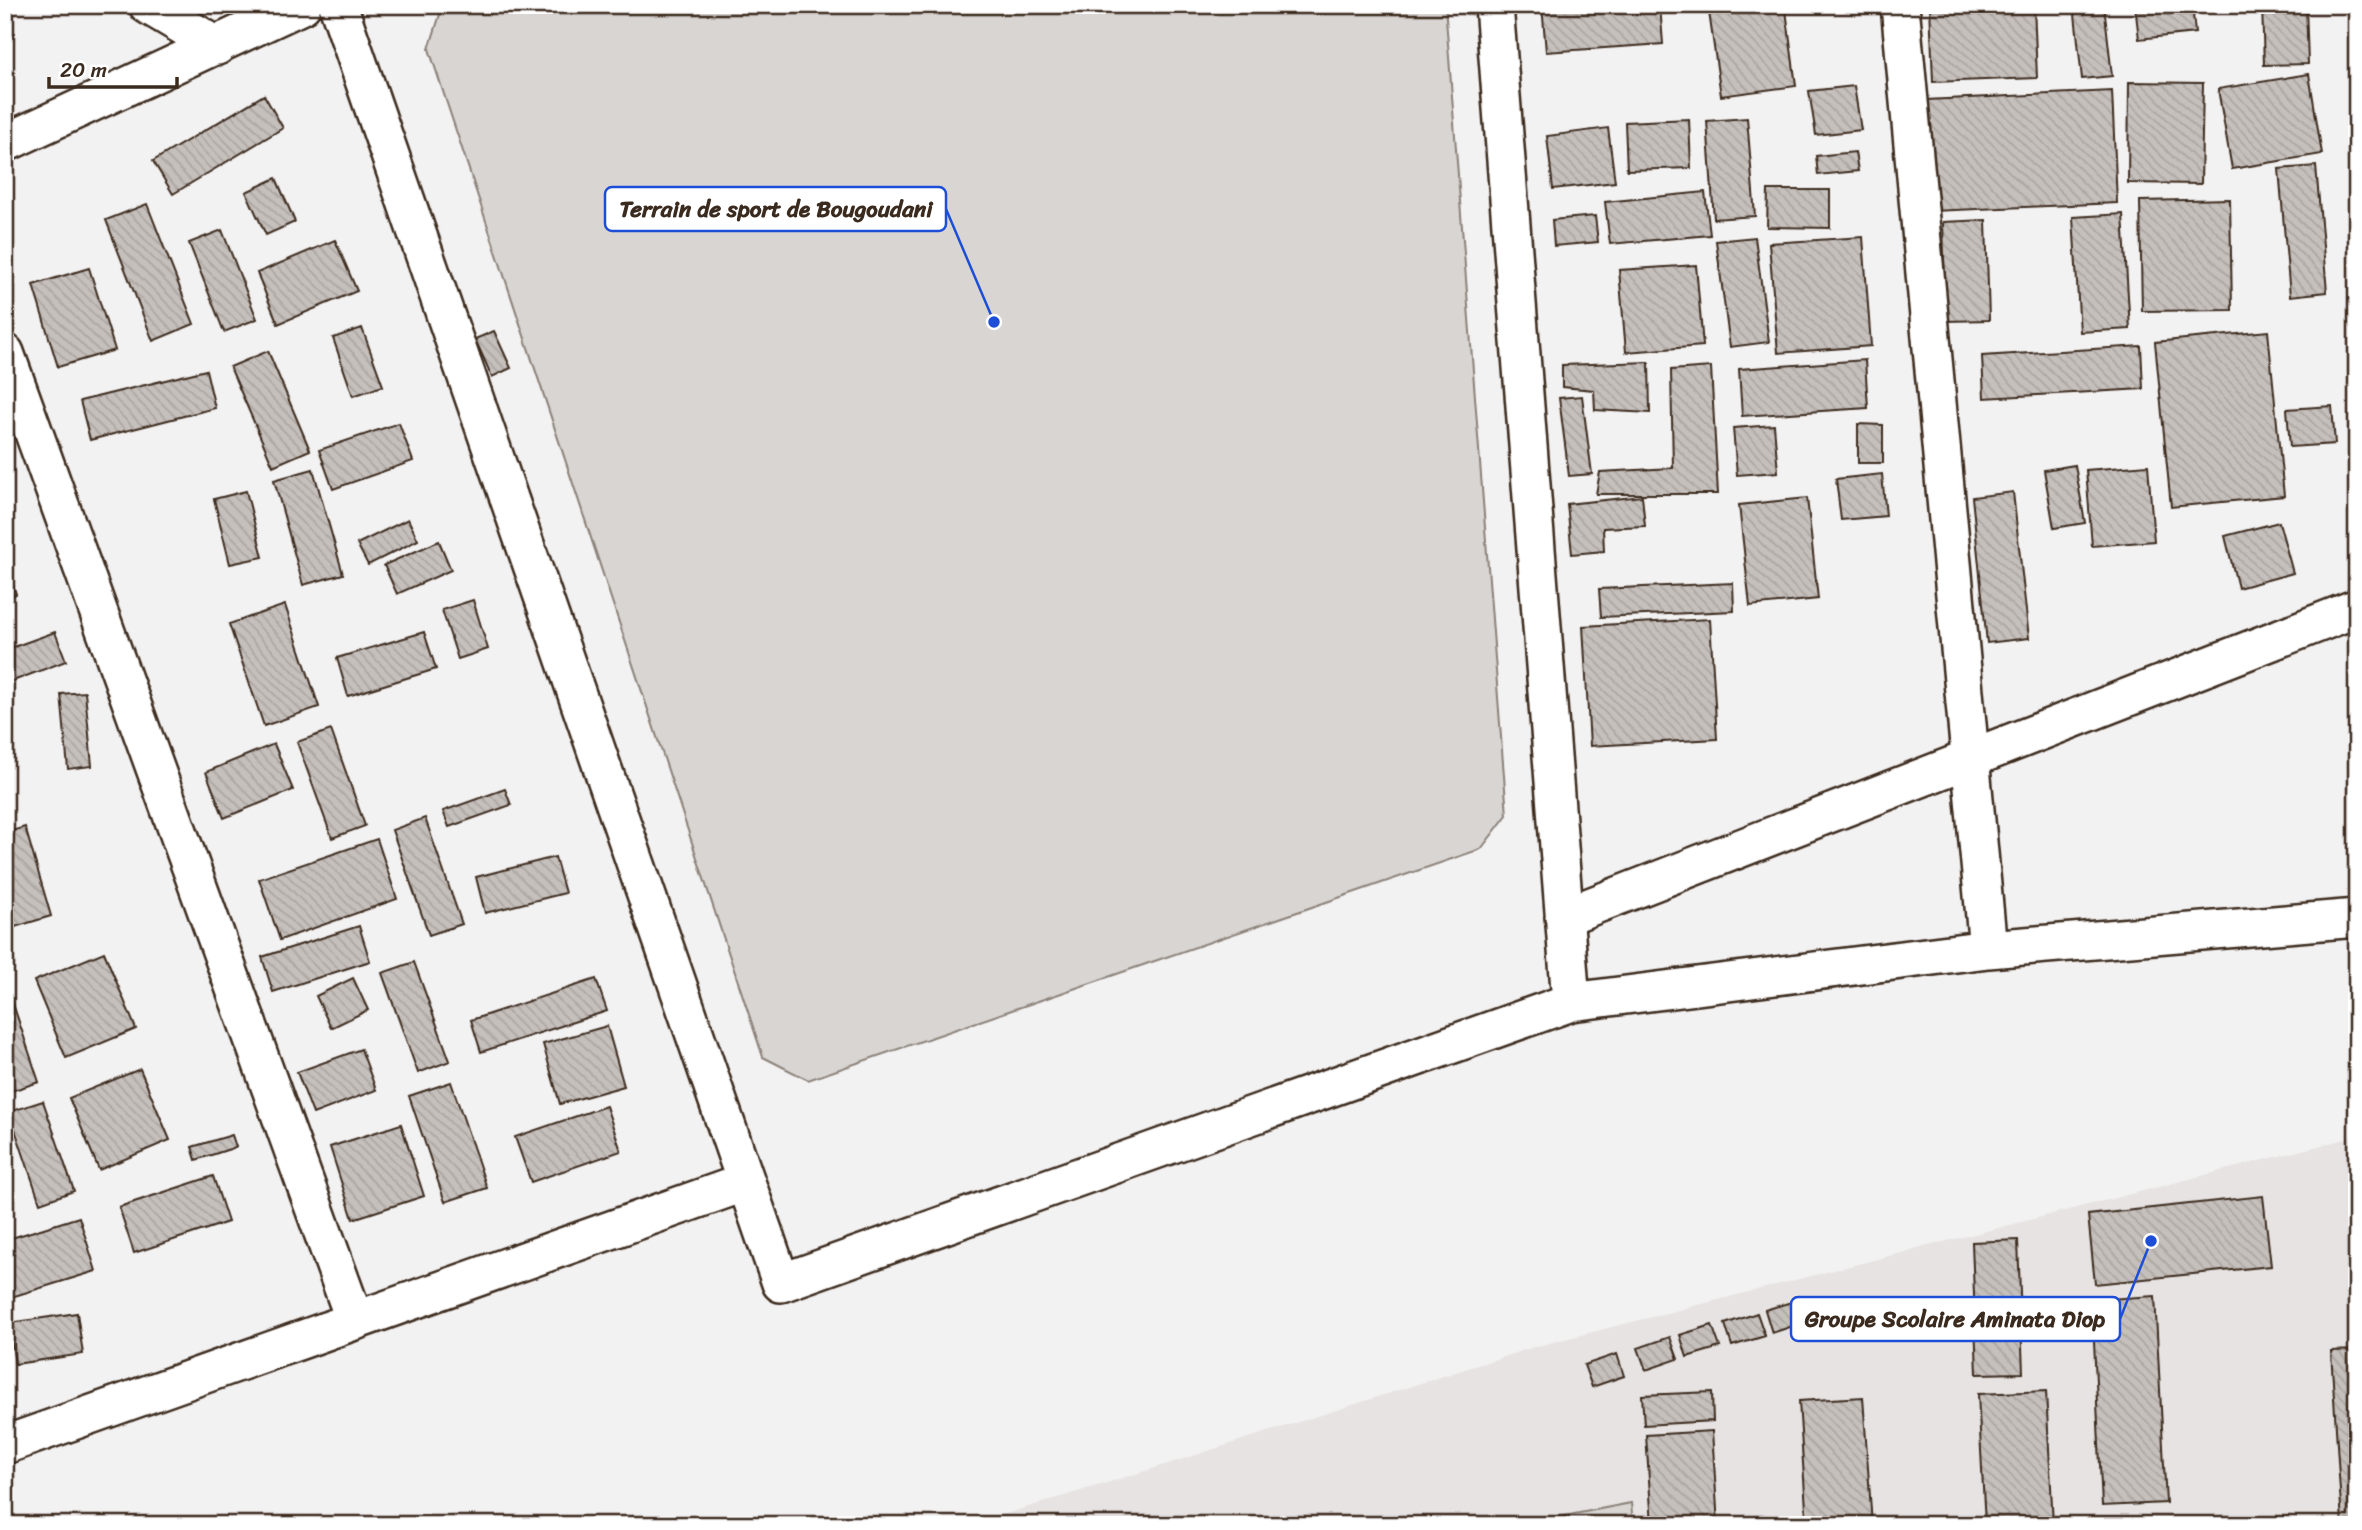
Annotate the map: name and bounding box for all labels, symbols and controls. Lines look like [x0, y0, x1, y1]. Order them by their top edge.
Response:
scale bar [49, 46, 177, 90]
text: 20 m [60, 51, 107, 89]
callout: Terrain de sport de Bougoudani [605, 187, 946, 231]
text: Terrain de sport de Bougoudani [619, 189, 934, 230]
callout: Groupe Scolaire Aminata Diop [1791, 1297, 2120, 1341]
text: Groupe Scolaire Aminata Diop [1804, 1299, 2105, 1340]

